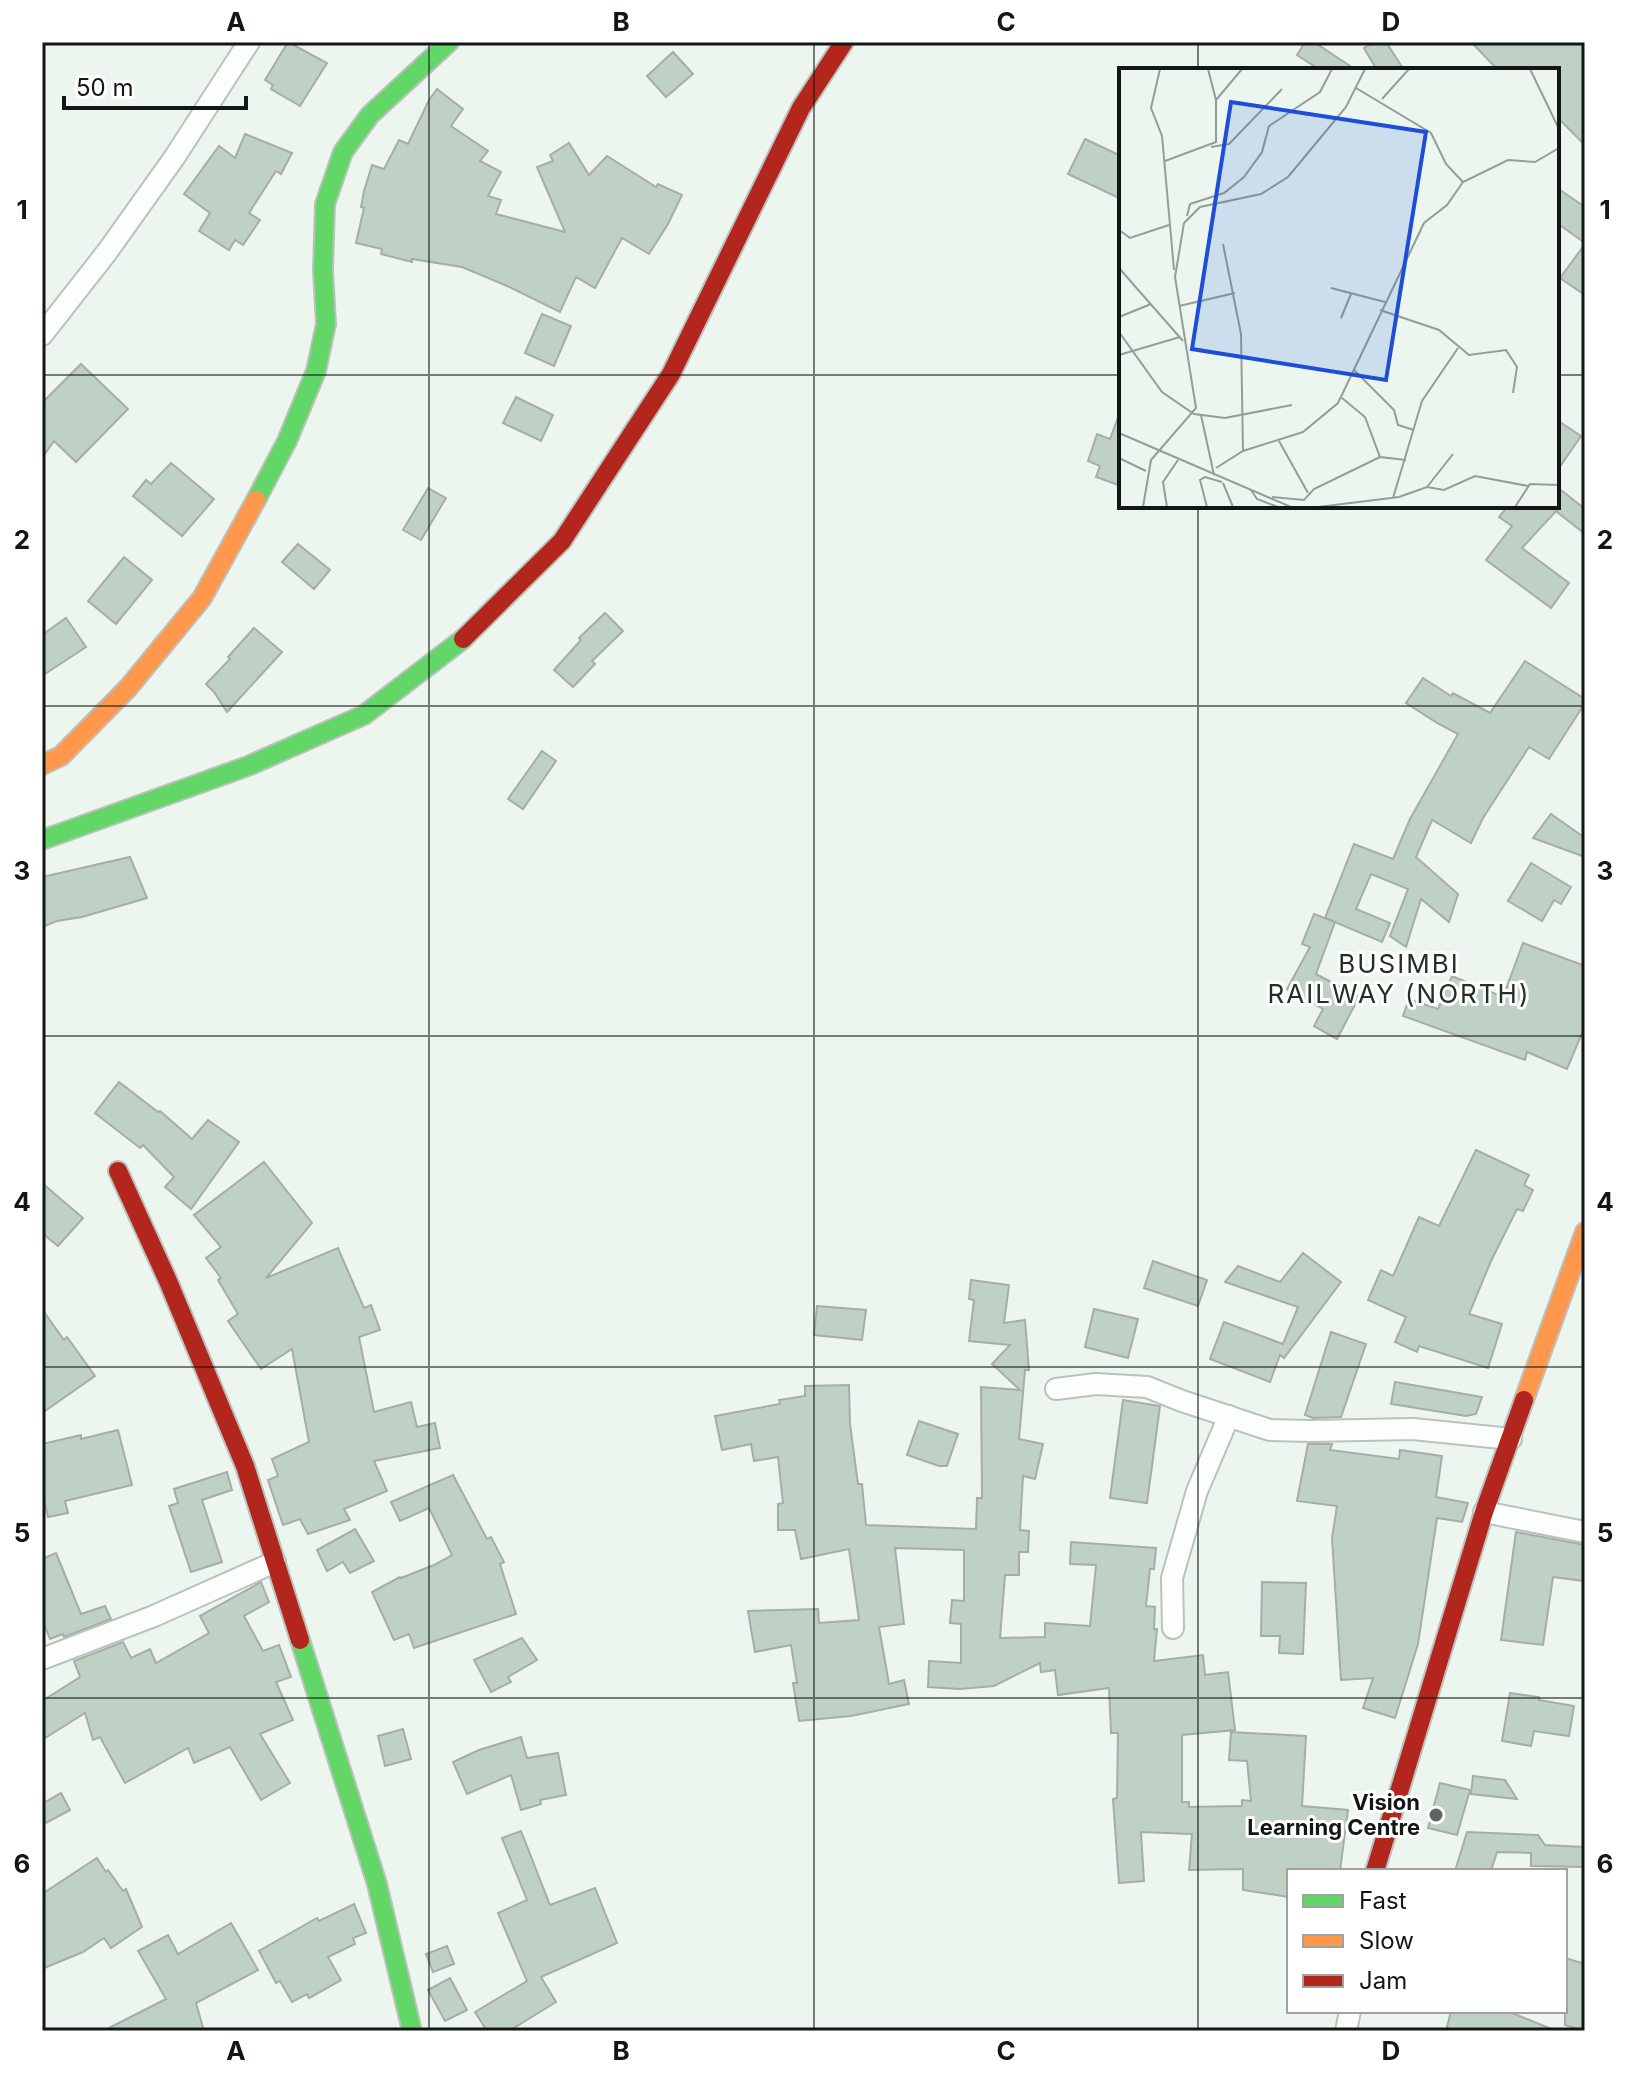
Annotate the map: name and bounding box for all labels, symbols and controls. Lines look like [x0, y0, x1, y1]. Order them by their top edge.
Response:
text: A [226, 6, 246, 37]
text: B [612, 6, 630, 37]
text: C [996, 6, 1016, 37]
text: D [1382, 6, 1400, 37]
scale bar [64, 60, 246, 110]
inset map [1119, 68, 1559, 508]
text: 50 m [76, 73, 134, 102]
text: 1 [16, 194, 28, 225]
text: 1 [1599, 194, 1611, 225]
text: 2 [14, 524, 30, 555]
text: 2 [1597, 524, 1613, 555]
text: 3 [14, 855, 30, 886]
text: 3 [1597, 855, 1613, 886]
district label: BUSIMBI RAILWAY (NORTH) [1268, 948, 1530, 1009]
text: 4 [13, 1186, 31, 1217]
text: 4 [1596, 1186, 1614, 1217]
text: 5 [14, 1517, 30, 1548]
text: 5 [1597, 1517, 1613, 1548]
place label: Vision Learning Centre [1247, 1789, 1420, 1840]
marker: Vision Learning Centre [1427, 1806, 1445, 1824]
text: 6 [14, 1848, 30, 1879]
text: 6 [1597, 1848, 1613, 1879]
legend [1287, 1869, 1567, 2013]
text: Fast [1359, 1886, 1407, 1915]
text: Slow [1359, 1926, 1414, 1955]
text: Jam [1359, 1966, 1407, 1995]
text: A [226, 2035, 246, 2066]
text: B [612, 2035, 630, 2066]
text: C [996, 2035, 1016, 2066]
text: D [1382, 2035, 1400, 2066]

